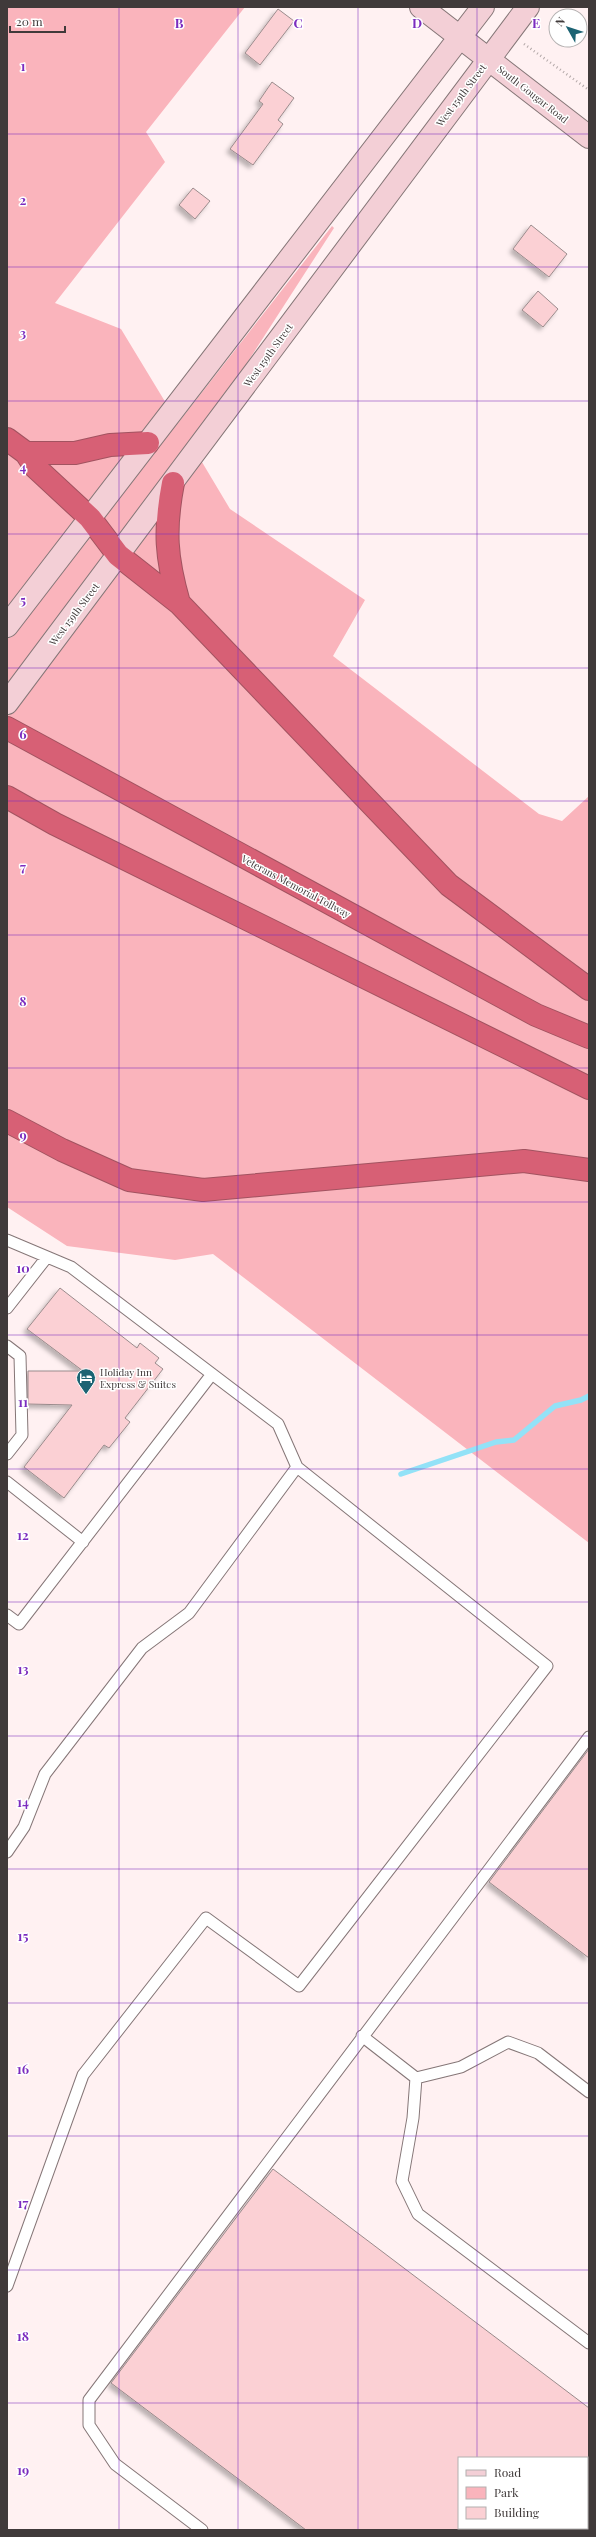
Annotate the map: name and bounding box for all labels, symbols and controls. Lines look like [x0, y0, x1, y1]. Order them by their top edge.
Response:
scale bar [10, 8, 65, 34]
north arrow [548, 8, 588, 48]
text: 20 m [16, 13, 43, 29]
text: B [175, 14, 184, 31]
text: C [293, 14, 303, 31]
text: D [412, 14, 422, 31]
text: E [532, 14, 540, 31]
text: N [552, 14, 568, 29]
text: 1 [21, 57, 26, 74]
street label: West 159th Street [432, 60, 490, 130]
street label: South Gougar Road [495, 62, 572, 126]
text: 2 [20, 191, 27, 208]
street label: West 159th Street [240, 320, 296, 390]
text: 3 [20, 324, 26, 341]
text: 4 [20, 458, 27, 475]
street label: West 159th Street [45, 579, 103, 649]
text: 5 [20, 591, 26, 608]
text: 6 [19, 725, 27, 742]
street label: Veterans Memorial Tollway [238, 851, 353, 921]
text: 7 [20, 858, 26, 875]
text: 8 [19, 992, 27, 1009]
text: 9 [19, 1126, 27, 1143]
text: 10 [16, 1259, 30, 1276]
place label: Holiday Inn Express & Suites [100, 1365, 176, 1391]
hotel icon: Holiday Inn Express & Suites [75, 1367, 97, 1395]
text: 11 [18, 1393, 28, 1410]
text: 12 [17, 1526, 29, 1543]
text: 13 [17, 1660, 29, 1677]
text: 14 [17, 1793, 29, 1810]
text: 15 [18, 1927, 28, 1944]
text: 16 [17, 2060, 29, 2077]
text: 17 [18, 2194, 29, 2211]
text: 18 [17, 2327, 29, 2344]
legend [458, 2457, 588, 2529]
text: 19 [17, 2461, 29, 2478]
text: Road [494, 2464, 521, 2480]
text: Park [494, 2484, 519, 2500]
text: Building [494, 2504, 540, 2520]

